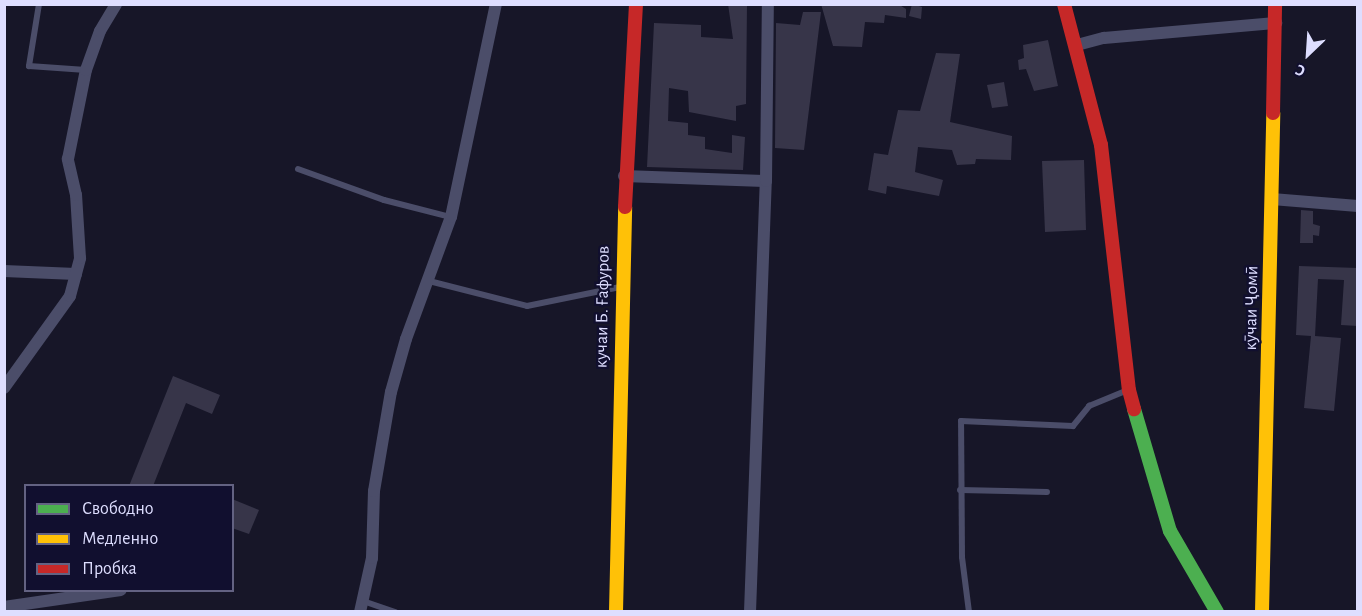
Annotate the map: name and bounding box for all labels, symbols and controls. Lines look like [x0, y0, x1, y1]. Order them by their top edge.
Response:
north arrow [1278, 24, 1338, 84]
text: С [1293, 61, 1308, 79]
street label: кучаи Б. Ғафуров [591, 246, 615, 368]
street label: кӯчаи Ҷомӣ [1240, 265, 1264, 351]
legend [24, 484, 234, 592]
text: Свободно [82, 500, 154, 518]
text: Медленно [82, 530, 158, 548]
text: Пробка [82, 560, 137, 578]

